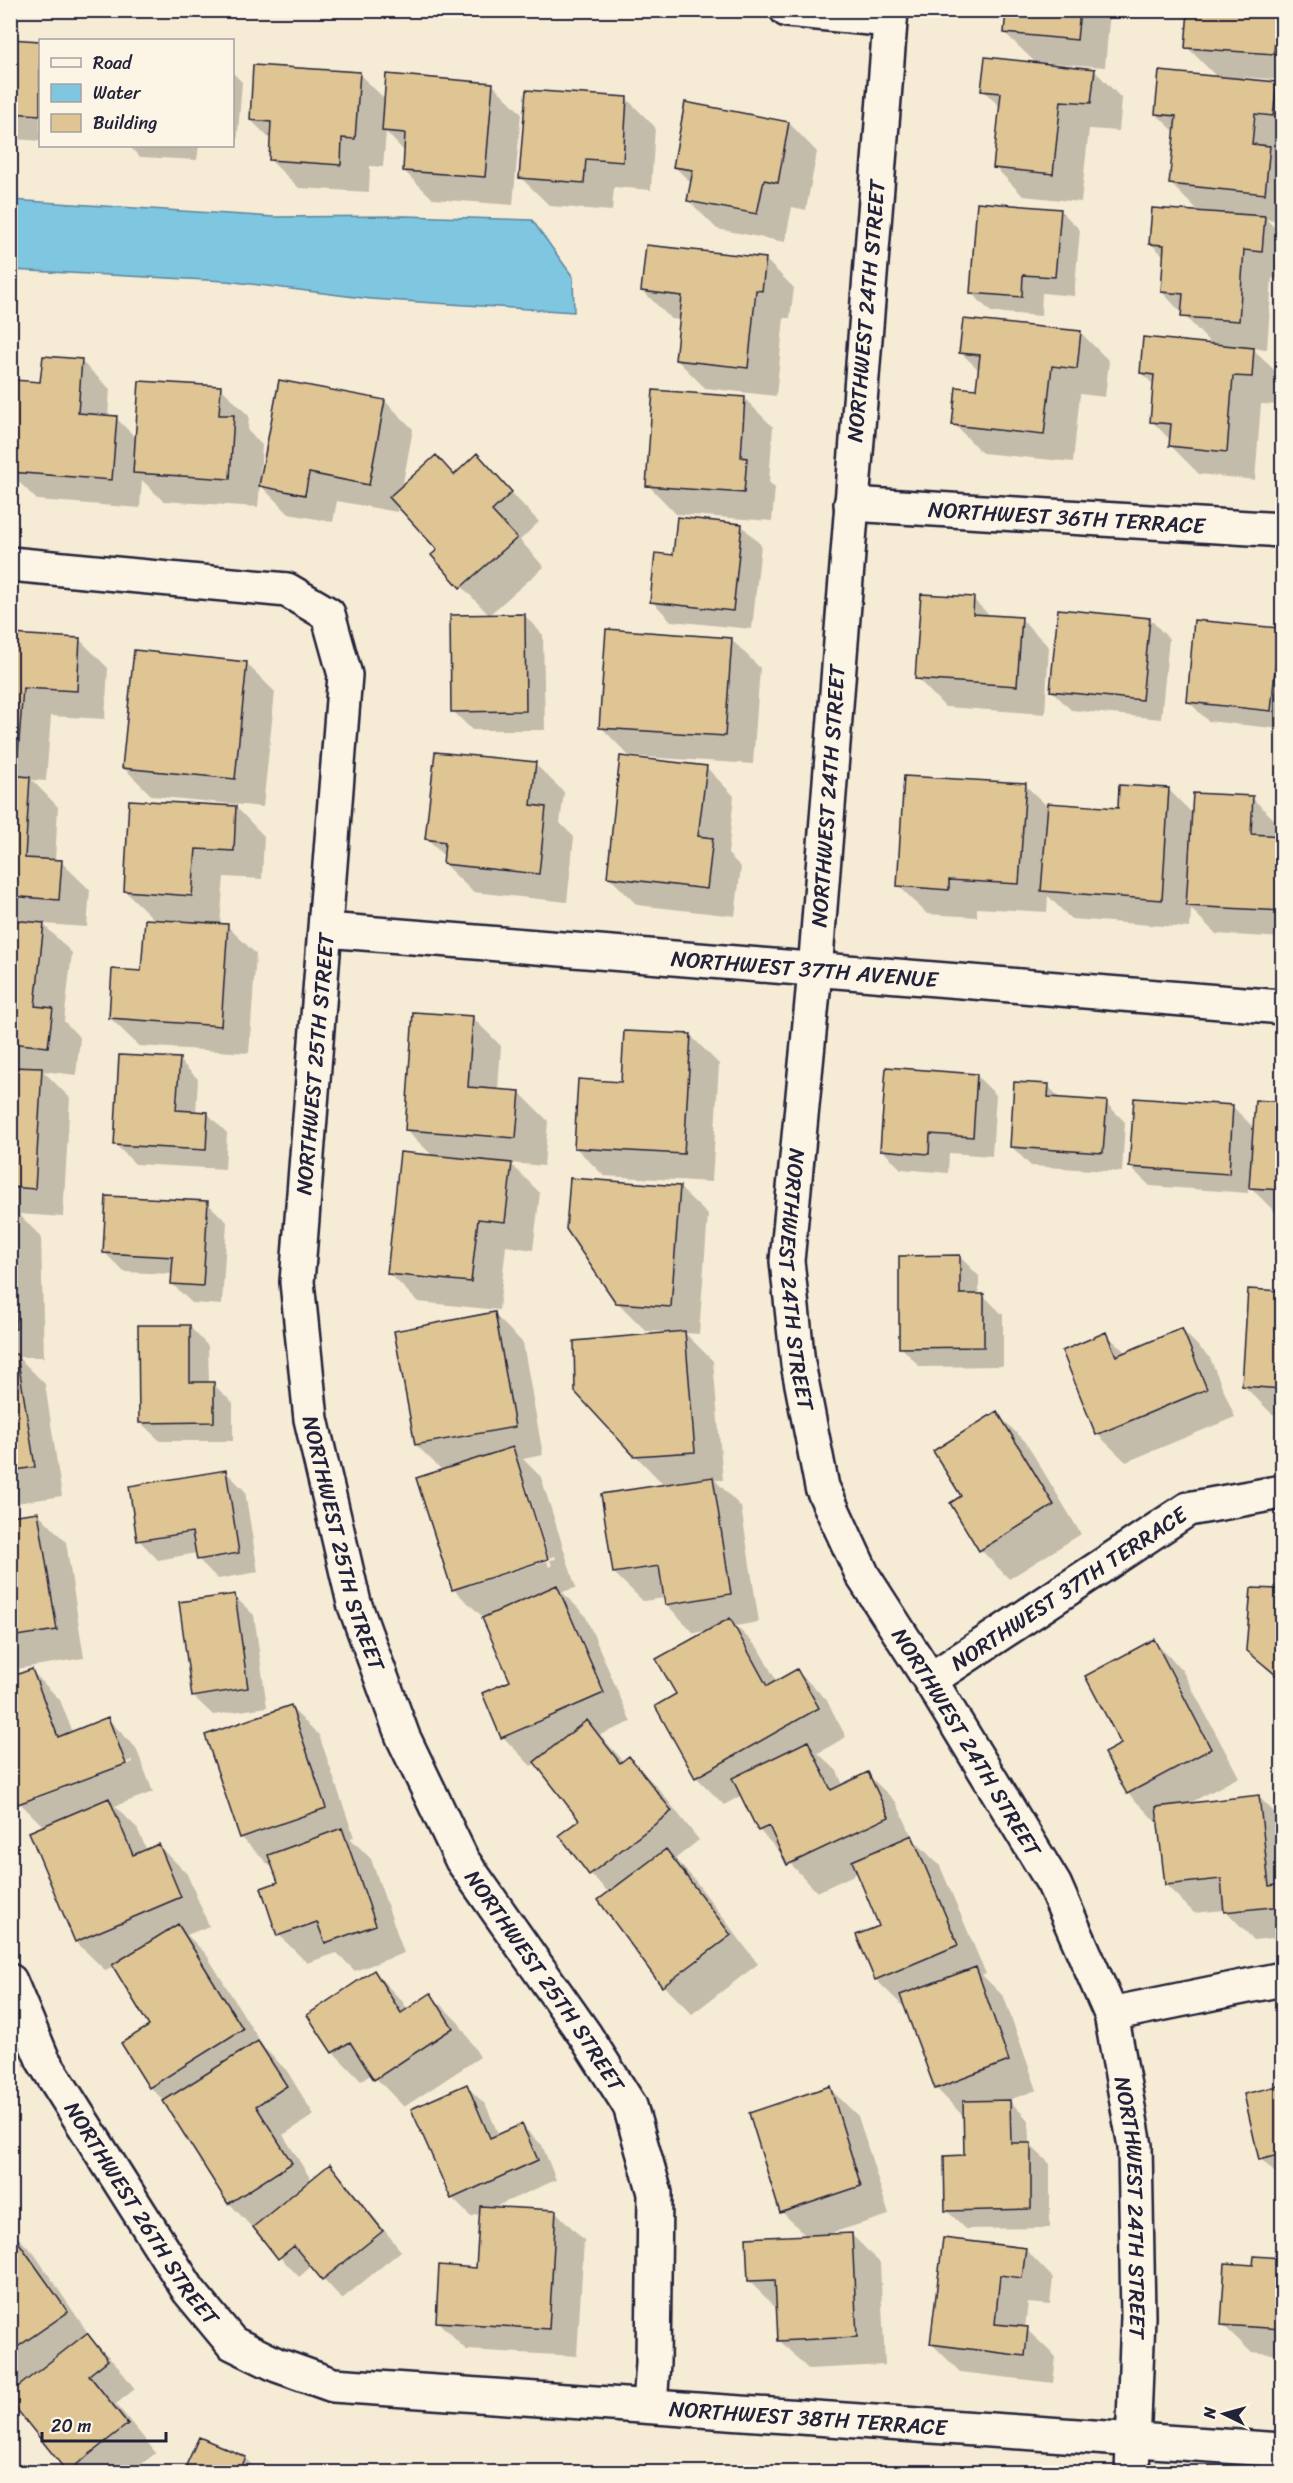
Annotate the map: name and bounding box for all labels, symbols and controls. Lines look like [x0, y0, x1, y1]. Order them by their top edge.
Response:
legend [39, 39, 234, 147]
text: Road [93, 47, 133, 79]
text: Water [93, 77, 142, 109]
text: Building [93, 107, 157, 139]
street label: NORTHWEST 24TH STREET [835, 176, 897, 444]
street label: NORTHWEST 36TH TERRACE [927, 489, 1208, 545]
street label: NORTHWEST 24TH STREET [799, 662, 857, 929]
street label: NORTHWEST 25TH STREET [284, 930, 346, 1197]
street label: NORTHWEST 37TH AVENUE [670, 938, 941, 999]
street label: NORTHWEST 24TH STREET [767, 1147, 826, 1415]
street label: NORTHWEST 25TH STREET [291, 1411, 397, 1678]
street label: NORTHWEST 37TH TERRACE [942, 1494, 1196, 1681]
street label: NORTHWEST 24TH STREET [881, 1619, 1053, 1866]
street label: NORTHWEST 25TH STREET [455, 1861, 637, 2101]
street label: NORTHWEST 24TH STREET [1103, 2073, 1158, 2341]
street label: NORTHWEST 26TH STREET [54, 2093, 231, 2336]
north arrow [1194, 2384, 1254, 2444]
street label: NORTHWEST 38TH TERRACE [668, 2389, 950, 2447]
scale bar [42, 2405, 166, 2443]
text: N [1195, 2405, 1225, 2421]
text: 20 m [51, 2410, 91, 2442]

